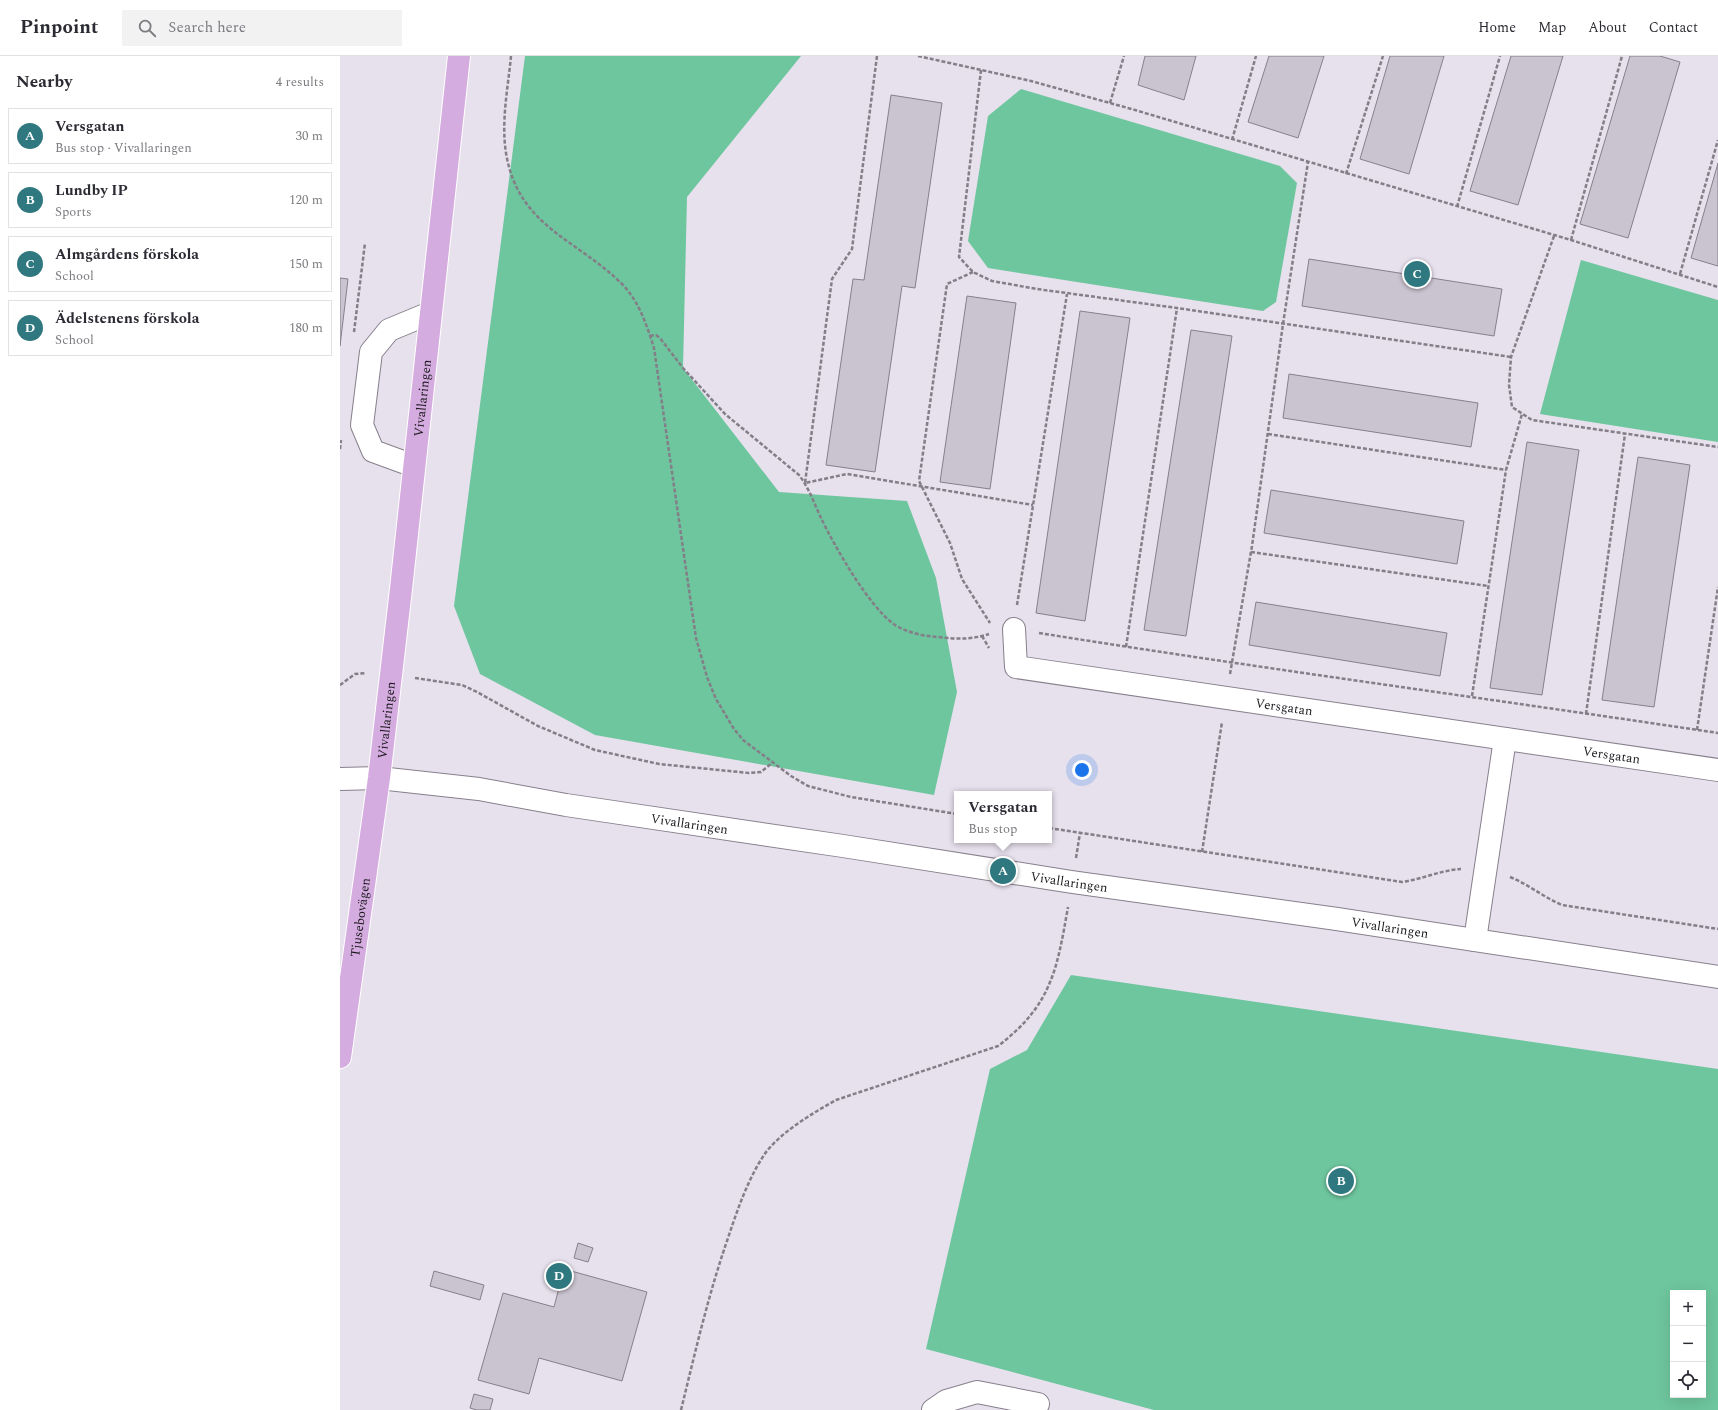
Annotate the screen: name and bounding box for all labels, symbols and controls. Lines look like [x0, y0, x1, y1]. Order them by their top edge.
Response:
search box [122, 10, 402, 46]
text: Pinpoint [20, 13, 98, 42]
text: Search here [168, 16, 246, 39]
icon: search [136, 17, 158, 39]
text: Home [1478, 17, 1516, 38]
text: Map [1538, 17, 1566, 38]
text: About [1588, 17, 1627, 38]
text: Contact [1649, 17, 1698, 38]
text: Nearby [16, 69, 72, 95]
text: 4 results [276, 72, 324, 92]
text: Versgatan [55, 115, 124, 138]
text: A [25, 126, 35, 146]
text: 30 m [296, 126, 323, 146]
text: Bus stop · Vivallaringen [55, 138, 192, 158]
text: Lundby IP [55, 179, 128, 202]
text: B [25, 190, 35, 210]
text: 120 m [289, 190, 323, 210]
text: Sports [55, 202, 92, 222]
text: Almgårdens förskola [55, 243, 199, 266]
text: C [25, 254, 35, 274]
text: 150 m [289, 254, 323, 274]
pin: C [1404, 259, 1430, 289]
text: School [55, 266, 94, 286]
text: Ädelstenens förskola [55, 307, 199, 330]
text: D [25, 318, 35, 338]
text: 180 m [289, 318, 323, 338]
text: School [55, 330, 94, 350]
street label: Vivallaringen [409, 358, 437, 438]
street label: Vivallaringen [372, 680, 401, 760]
street label: Versgatan [1254, 693, 1314, 721]
street label: Versgatan [1581, 741, 1642, 770]
your location [1072, 760, 1092, 780]
popup [954, 791, 1052, 843]
text: Versgatan [968, 796, 1038, 819]
street label: Vivallaringen [649, 809, 730, 840]
text: Bus stop [968, 819, 1018, 839]
pin: A [990, 856, 1016, 886]
street label: Vivallaringen [1029, 867, 1109, 898]
street label: Tjusebovägen [345, 876, 376, 958]
street label: Vivallaringen [1350, 912, 1430, 944]
pin: B [1328, 1166, 1354, 1196]
pin: D [546, 1261, 572, 1291]
map controls [1670, 1290, 1706, 1398]
button: + [1670, 1290, 1706, 1326]
button: − [1670, 1326, 1706, 1362]
button: locate [1670, 1362, 1706, 1398]

